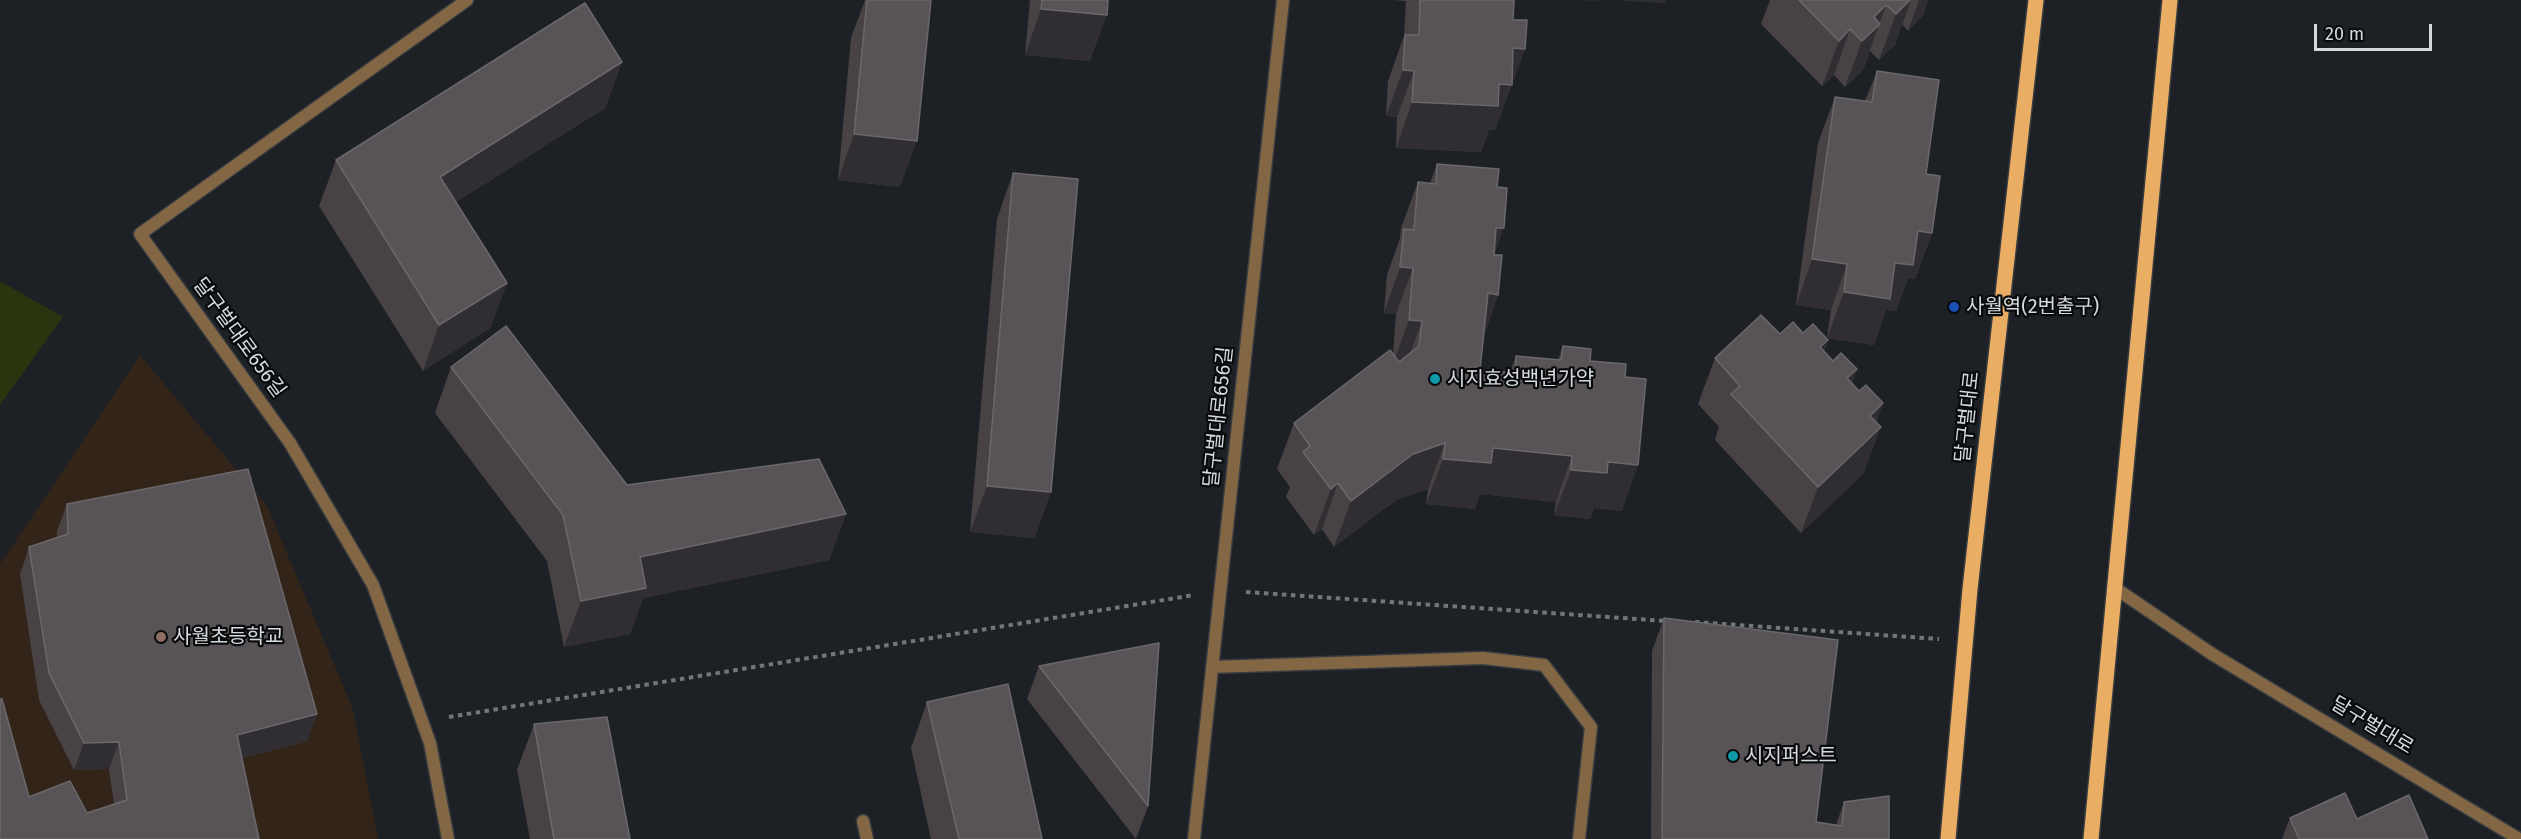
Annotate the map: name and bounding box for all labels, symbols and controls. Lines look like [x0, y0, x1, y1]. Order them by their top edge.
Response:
scale bar [2317, 12, 2436, 50]
text: 20 m [2325, 23, 2364, 45]
street label: 달구벌대로656길 [188, 274, 290, 402]
place label: 사월역(2번출구) [1966, 295, 2099, 319]
marker: 사월역(2번출구) [1947, 300, 1961, 314]
street label: 달구벌대로656길 [1200, 345, 1238, 489]
place label: 시지효성백년가약 [1447, 367, 1594, 391]
street label: 달구벌대로 [1951, 370, 1985, 464]
marker: 시지효성백년가약 [1428, 372, 1442, 386]
place label: 사월초등학교 [173, 625, 283, 649]
marker: 사월초등학교 [154, 630, 168, 644]
street label: 달구벌대로 [2326, 692, 2418, 760]
place label: 시지퍼스트 [1745, 744, 1837, 768]
marker: 시지퍼스트 [1726, 749, 1740, 763]

